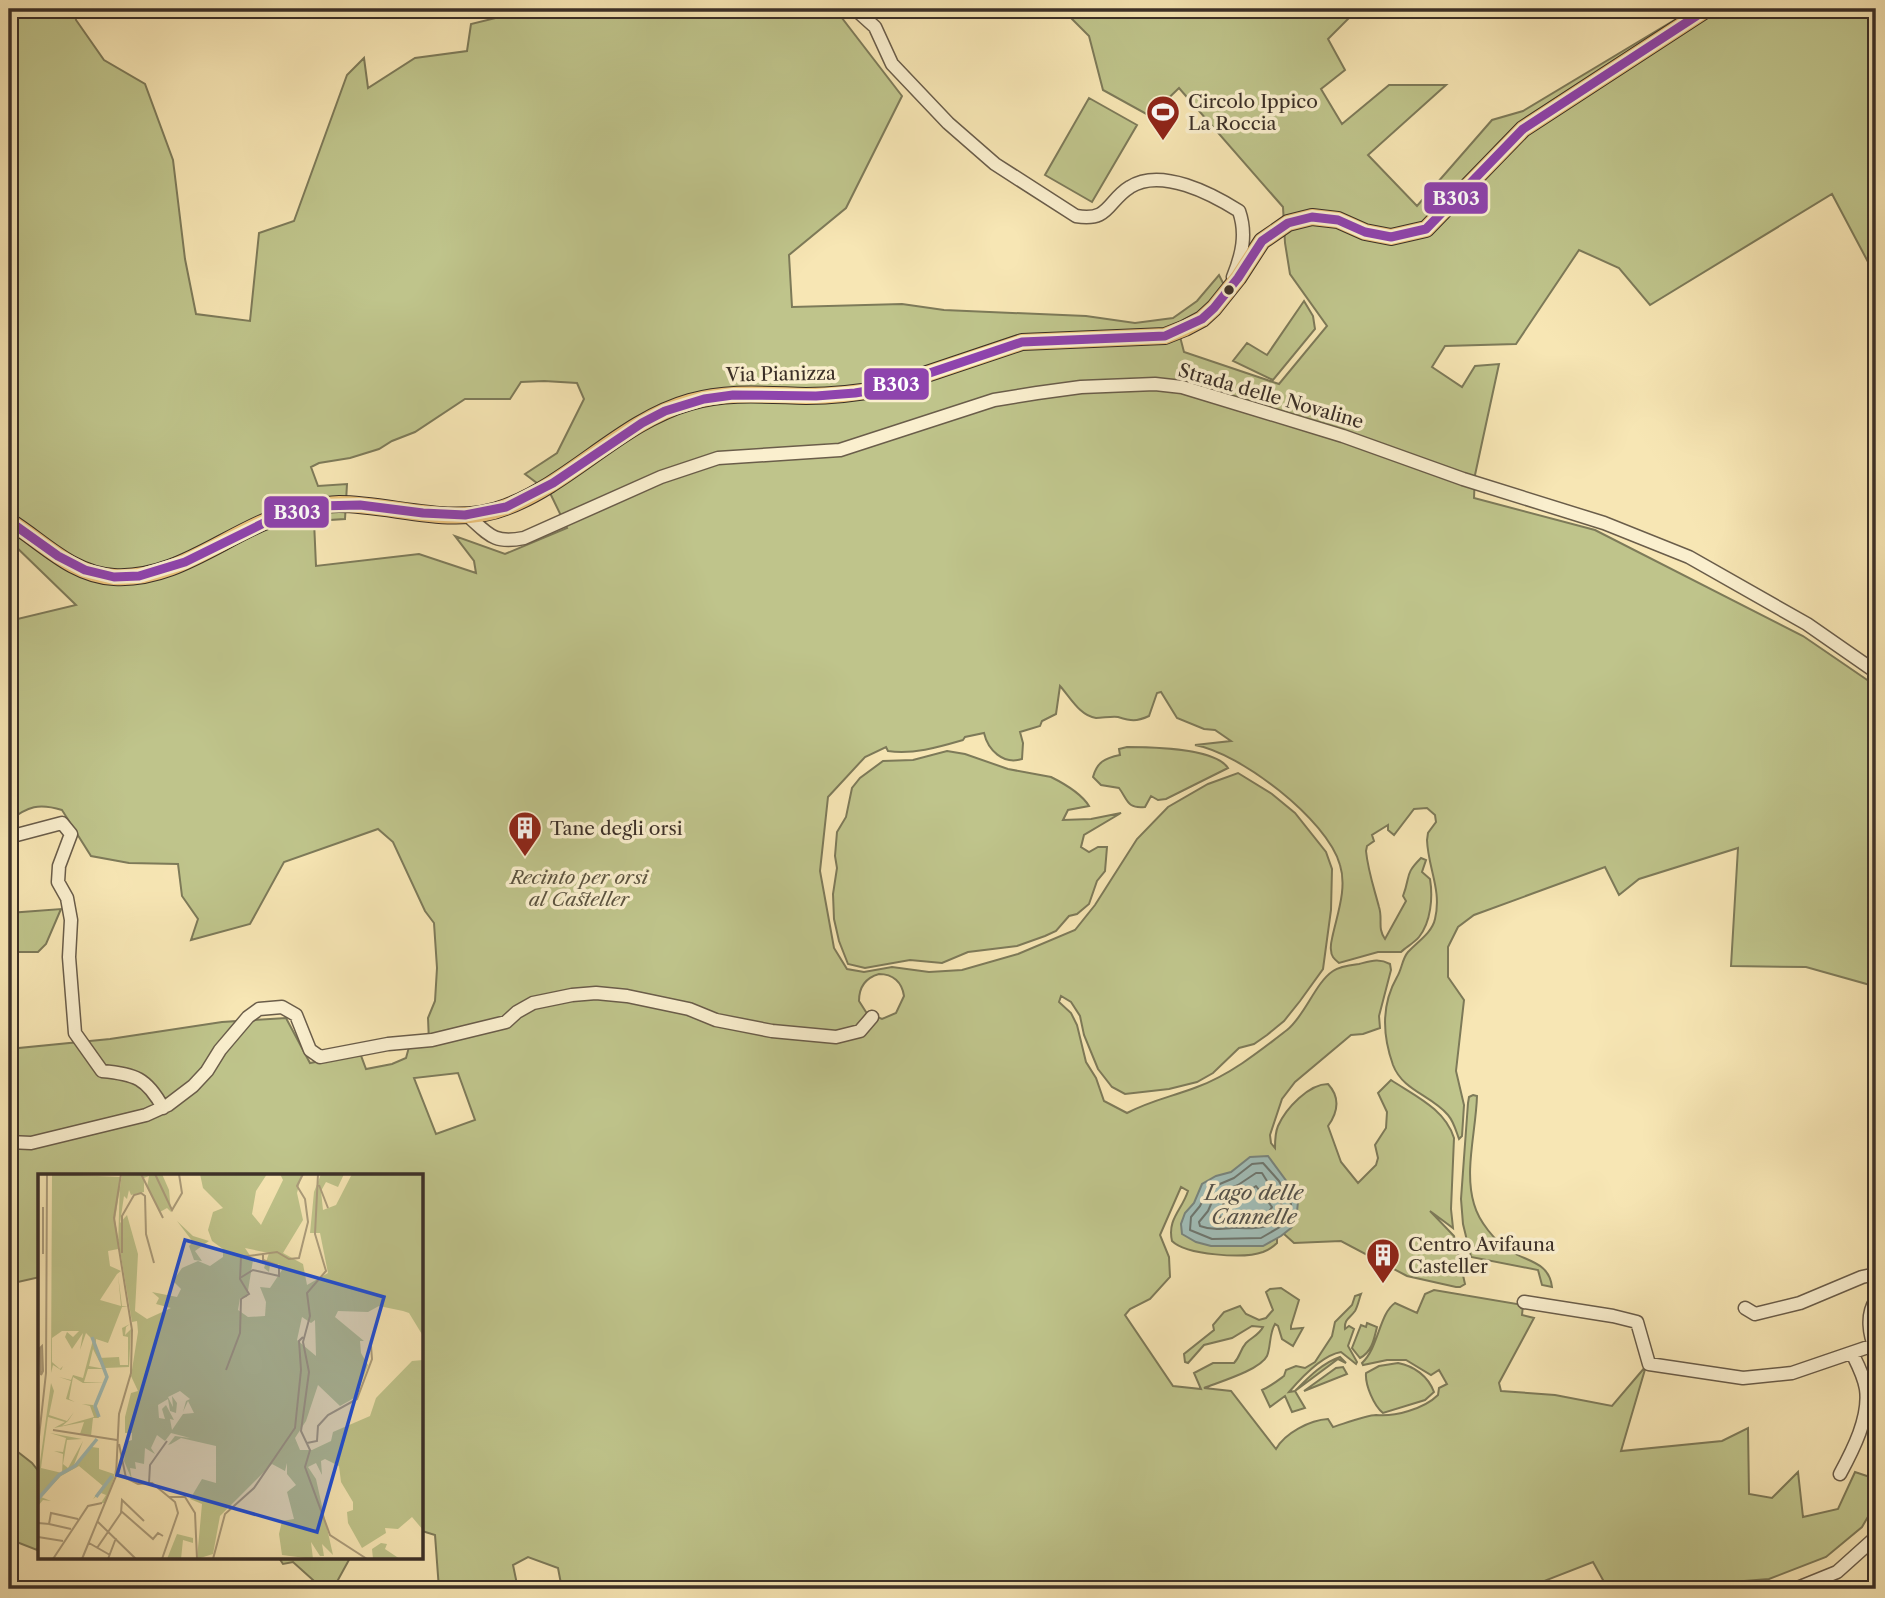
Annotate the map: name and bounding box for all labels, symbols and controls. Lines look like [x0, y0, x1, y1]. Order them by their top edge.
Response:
place label: Circolo Ippico La Roccia [1188, 90, 1318, 135]
sports icon: Circolo Ippico La Roccia [1144, 93, 1182, 142]
line badge: B303 [1423, 181, 1489, 215]
text: B303 [1432, 187, 1480, 210]
unlabelled marker [1222, 283, 1236, 297]
street label: Strada delle Novaline [1176, 359, 1366, 433]
street label: Via Pianizza [725, 362, 836, 386]
line badge: B303 [863, 367, 930, 401]
text: B303 [872, 373, 920, 396]
line badge: B303 [263, 495, 330, 529]
text: B303 [273, 501, 321, 524]
building icon: Tane degli orsi [506, 809, 544, 858]
place label: Tane degli orsi [550, 817, 683, 840]
park label: Recinto per orsi al Casteller [508, 866, 649, 911]
inset map [38, 1174, 424, 1560]
water label: Lago delle Cannelle [1203, 1180, 1304, 1229]
place label: Centro Avifauna Casteller [1408, 1233, 1555, 1278]
building icon: Centro Avifauna Casteller [1364, 1236, 1402, 1285]

